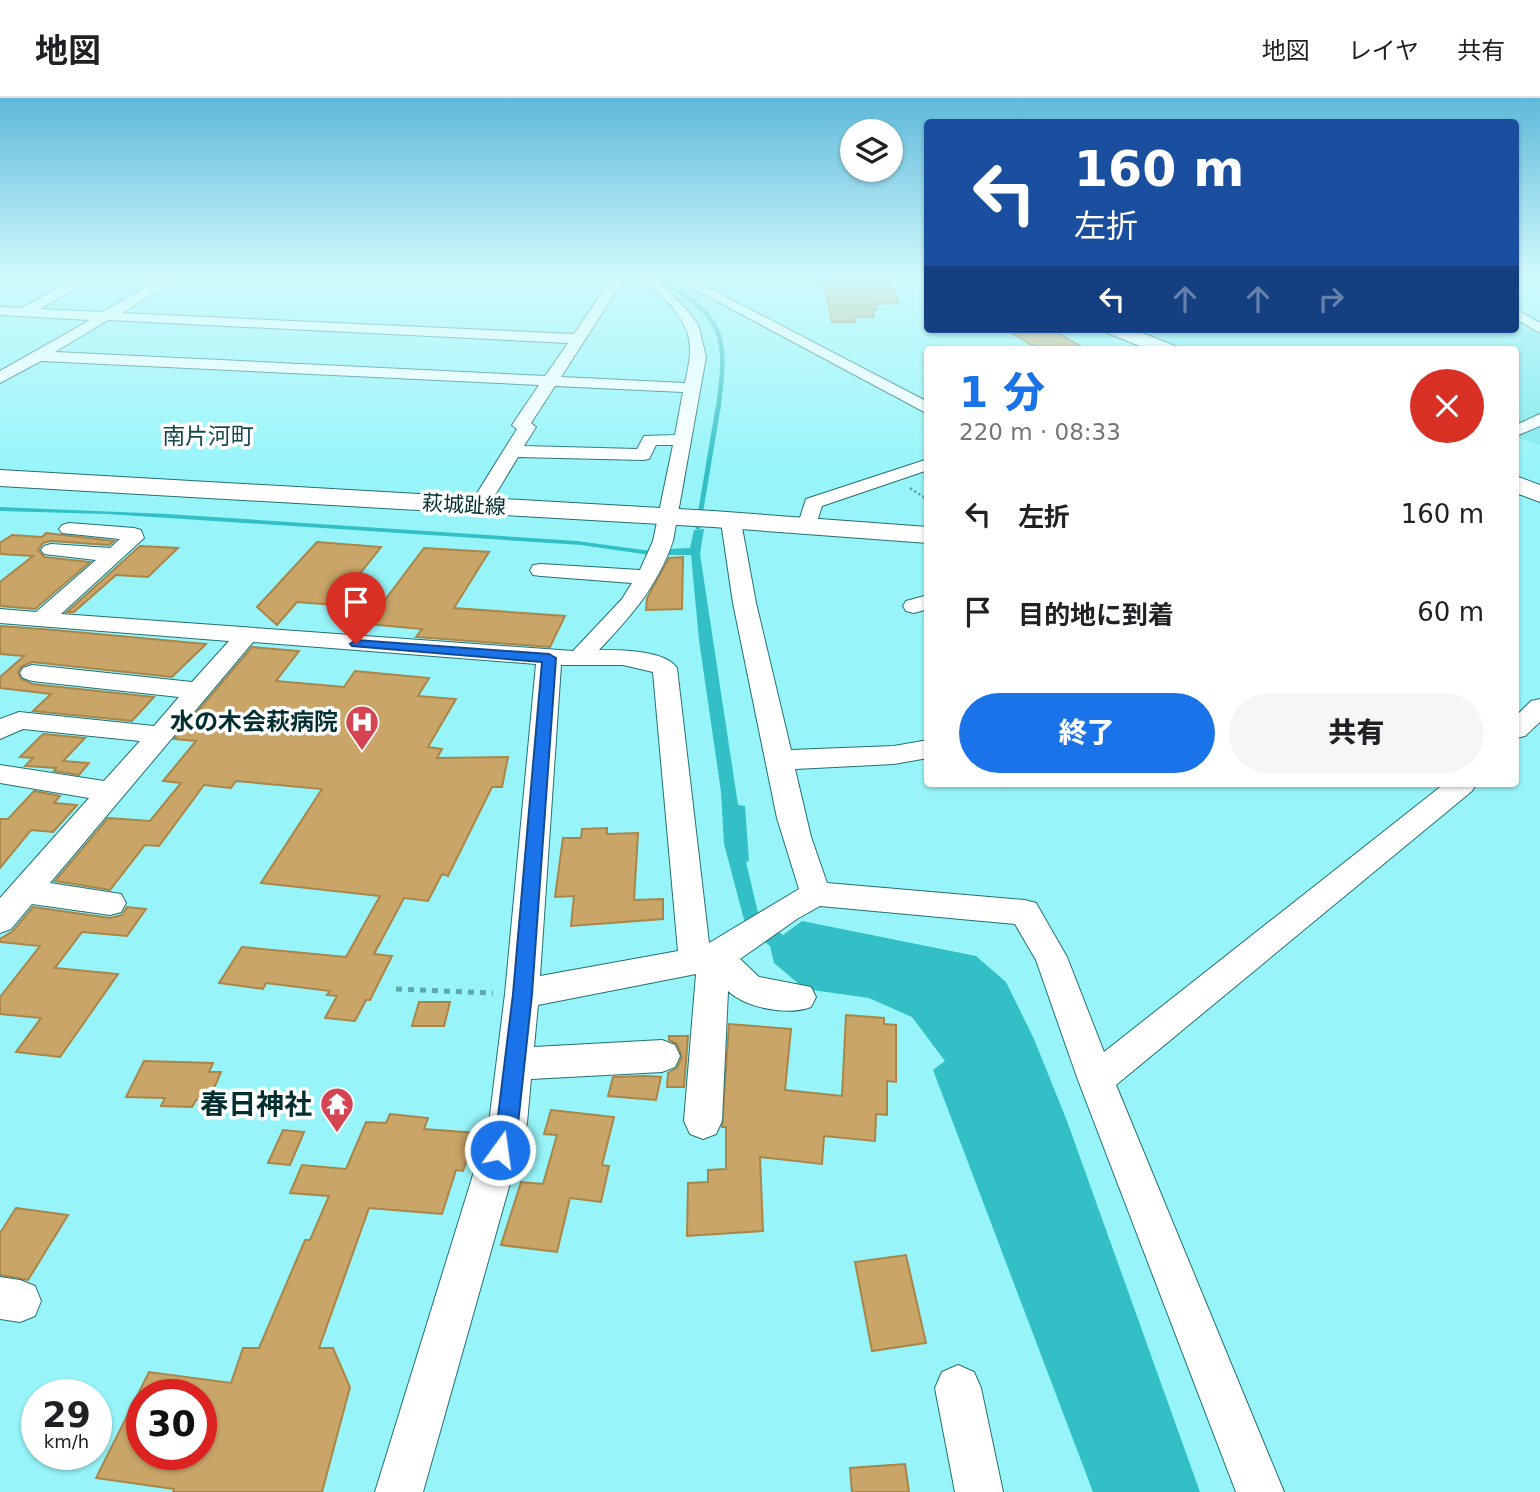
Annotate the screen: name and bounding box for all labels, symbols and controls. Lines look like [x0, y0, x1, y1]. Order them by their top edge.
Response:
text: 地図 [35, 31, 101, 70]
text: 地図 [1262, 37, 1310, 65]
text: レイヤ [1348, 37, 1419, 65]
text: 共有 [1457, 37, 1505, 65]
map controls [840, 119, 903, 182]
button: layers [840, 119, 903, 182]
text: 160 m [1074, 141, 1244, 198]
icon: left [959, 147, 1050, 238]
text: 左折 [1074, 207, 1138, 245]
icon: left [1093, 280, 1131, 318]
icon: ahead [1166, 280, 1204, 318]
icon: ahead [1239, 280, 1277, 318]
icon: right [1312, 280, 1350, 318]
text: 1 分 [959, 368, 1045, 417]
button: close [1410, 369, 1484, 443]
text: 220 m · 08:33 [959, 419, 1121, 445]
district label: 南片河町 [162, 423, 254, 449]
street label: 萩城趾線 [421, 491, 507, 519]
icon: left [959, 495, 997, 533]
text: 160 m [1401, 499, 1484, 529]
text: 左折 [1018, 502, 1070, 532]
pin [326, 572, 386, 644]
icon: arrive [337, 583, 375, 621]
icon: arrive [959, 593, 997, 631]
text: 60 m [1417, 597, 1484, 627]
text: 目的地に到着 [1018, 600, 1174, 630]
button: 終了 [959, 693, 1215, 773]
button: 共有 [1229, 693, 1484, 773]
hospital icon: 水の木会萩病院 [343, 703, 381, 752]
place label: 水の木会萩病院 [170, 708, 338, 736]
temple icon: 春日神社 [318, 1085, 356, 1134]
place label: 春日神社 [200, 1088, 312, 1121]
position arrow [463, 1113, 537, 1187]
speed limit sign: 30 [126, 1379, 217, 1470]
text: 29 [42, 1395, 91, 1435]
text: km/h [44, 1431, 89, 1452]

